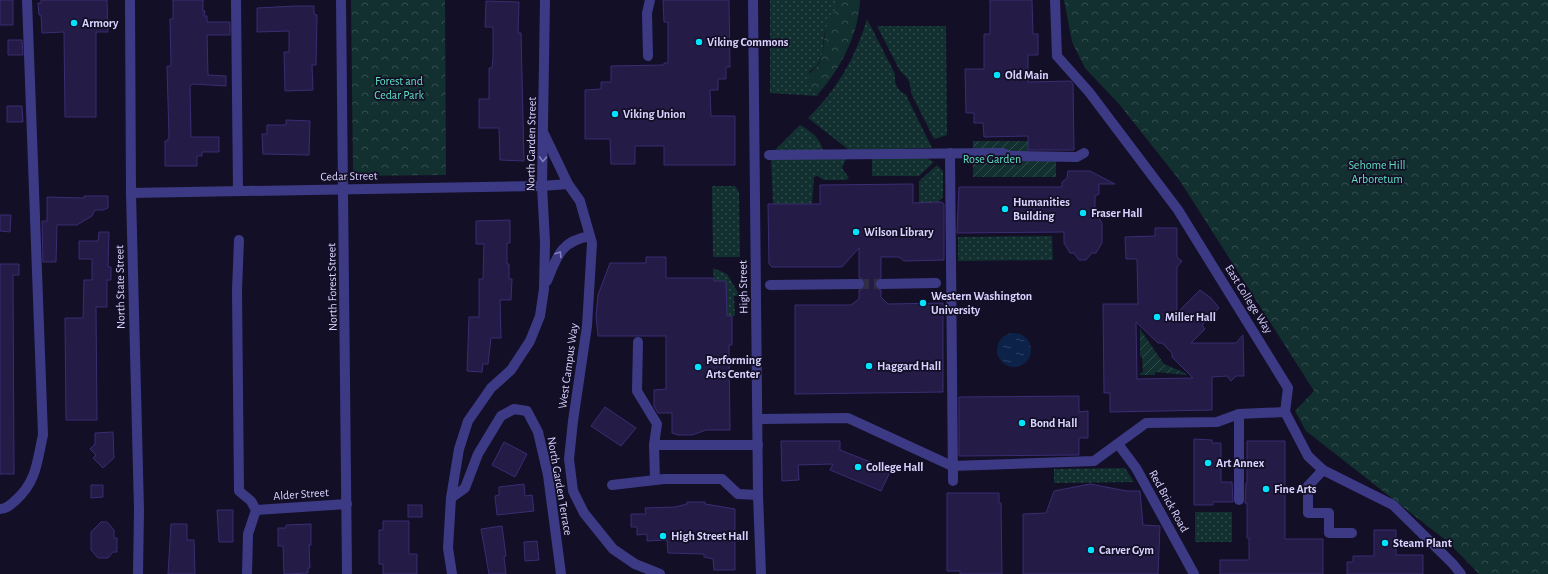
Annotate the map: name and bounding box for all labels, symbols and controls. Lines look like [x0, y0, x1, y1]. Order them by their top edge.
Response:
place label: Armory [82, 17, 119, 30]
marker: Armory [69, 18, 79, 28]
place label: Viking Commons [707, 36, 789, 48]
marker: Viking Commons [694, 37, 704, 47]
place label: Old Main [1005, 69, 1049, 81]
marker: Old Main [992, 70, 1002, 80]
park label: Forest and Cedar Park [374, 75, 424, 101]
street label: North Garden Street [524, 97, 538, 191]
place label: Viking Union [623, 108, 686, 120]
marker: Viking Union [610, 109, 620, 119]
park label: Rose Garden [963, 153, 1021, 165]
one-way arrow [539, 156, 547, 162]
park label: Sehome Hill Arboretum [1348, 159, 1406, 185]
street label: Cedar Street [320, 169, 378, 182]
place label: Humanities Building [1013, 196, 1070, 222]
marker: Humanities Building [1000, 204, 1010, 214]
place label: Fraser Hall [1091, 207, 1143, 219]
marker: Fraser Hall [1078, 208, 1088, 218]
place label: Wilson Library [864, 226, 934, 239]
marker: Wilson Library [851, 227, 861, 237]
street label: North Forest Street [325, 243, 339, 331]
street label: North State Street [113, 245, 127, 329]
one-way arrow [555, 252, 562, 259]
street label: High Street [737, 260, 749, 314]
street label: East College Way [1222, 263, 1275, 336]
place label: Western Washington University [931, 290, 1032, 317]
marker: Western Washington University [918, 298, 928, 308]
place label: Miller Hall [1165, 311, 1216, 323]
marker: Miller Hall [1152, 312, 1162, 322]
street label: West Campus Way [556, 322, 581, 410]
place label: Performing Arts Center [706, 354, 762, 380]
place label: Haggard Hall [877, 360, 941, 372]
marker: Haggard Hall [864, 361, 874, 371]
marker: Performing Arts Center [693, 362, 703, 372]
place label: Bond Hall [1030, 417, 1077, 429]
marker: Bond Hall [1017, 418, 1027, 428]
street label: North Garden Terrace [545, 436, 575, 536]
place label: Art Annex [1216, 457, 1265, 469]
marker: Art Annex [1203, 458, 1213, 468]
place label: College Hall [866, 461, 923, 473]
marker: College Hall [853, 462, 863, 472]
street label: Red Brick Road [1147, 468, 1191, 534]
place label: Fine Arts [1274, 483, 1317, 495]
marker: Fine Arts [1261, 484, 1271, 494]
street label: Alder Street [273, 486, 329, 502]
place label: High Street Hall [671, 530, 748, 542]
marker: High Street Hall [658, 531, 668, 541]
place label: Steam Plant [1393, 537, 1452, 549]
marker: Steam Plant [1380, 538, 1390, 548]
place label: Carver Gym [1099, 544, 1154, 557]
marker: Carver Gym [1086, 545, 1096, 555]

